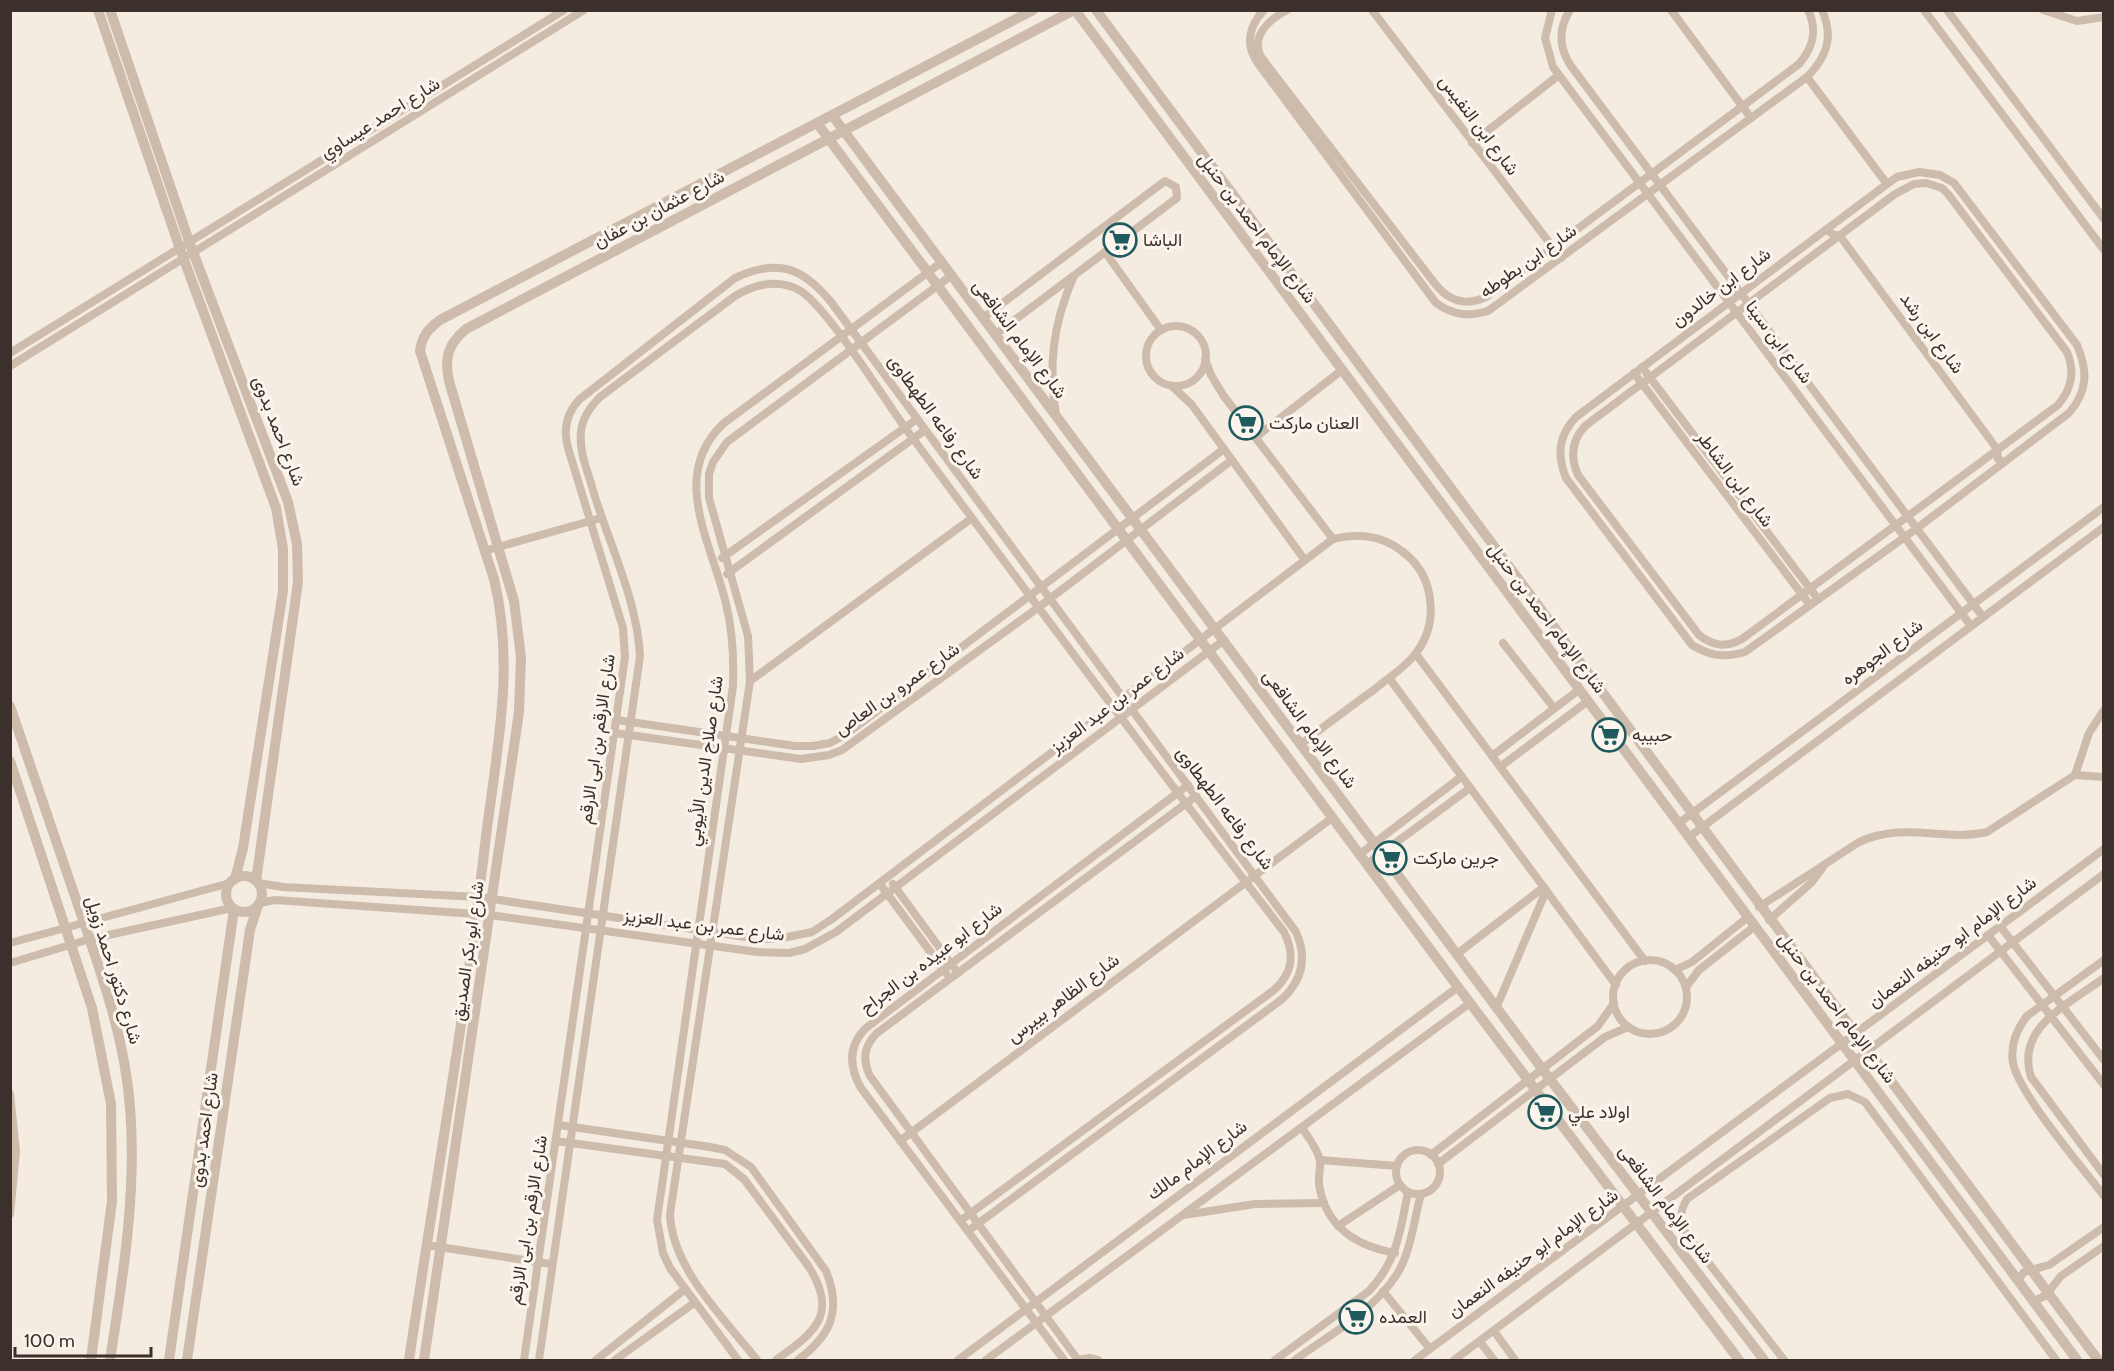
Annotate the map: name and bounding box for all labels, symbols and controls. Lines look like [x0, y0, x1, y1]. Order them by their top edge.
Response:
street label: شارع ابن النفيس [1433, 70, 1524, 180]
street label: شارع احمد عيساوي [316, 72, 446, 167]
street label: شارع الإمام احمد بن حنبل [1192, 148, 1321, 308]
street label: شارع عثمان بن عفان [590, 165, 729, 254]
street label: شارع ابن بطوطه [1475, 219, 1581, 303]
supermarket icon: الباشا [1102, 222, 1138, 258]
place label: الباشا [1143, 229, 1182, 251]
street label: شارع ابن خالدون [1667, 243, 1776, 332]
street label: شارع الإمام الشافعى [967, 275, 1072, 403]
street label: شارع ابن رشد [1894, 288, 1969, 379]
street label: شارع ابن سينا [1740, 296, 1817, 388]
street label: شارع رفاعه الطهطاوى [883, 350, 989, 484]
street label: شارع احمد بدوى [247, 373, 310, 489]
supermarket icon: العنان ماركت [1228, 405, 1264, 441]
place label: العنان ماركت [1269, 412, 1359, 434]
street label: شارع ابن الشاطر [1690, 426, 1778, 532]
street label: شارع الإمام احمد بن حنبل [1482, 538, 1611, 698]
street label: شارع الجوهره [1837, 614, 1928, 691]
street label: شارع عمرو بن العاص [830, 638, 964, 741]
street label: شارع عمر بن عبد العزيز [1045, 642, 1189, 759]
street label: شارع الارقم بن ابى الارقم [574, 653, 621, 826]
street label: شارع الإمام الشافعى [1257, 665, 1362, 793]
street label: شارع صلاح الدين الأيوبي [682, 674, 732, 848]
supermarket icon: حبيبه [1591, 717, 1627, 753]
place label: حبيبه [1632, 724, 1672, 746]
street label: شارع رفاعه الطهطاوى [1171, 742, 1279, 875]
supermarket icon: جرين ماركت [1372, 840, 1408, 876]
place label: جرين ماركت [1413, 847, 1499, 869]
street label: شارع الإمام ابو حنيفه النعمان [1863, 871, 2041, 1013]
street label: شارع ابو بكر الصديق [447, 880, 490, 1023]
street label: شارع دكتور احمد زويل [80, 893, 147, 1047]
street label: شارع ابو عبيده بن الجراح [856, 897, 1007, 1019]
street label: شارع عمر بن عبد العزيز [621, 904, 786, 947]
street label: شارع الإمام احمد بن حنبل [1772, 928, 1901, 1088]
street label: شارع الظاهر بيبرس [1003, 949, 1124, 1048]
street label: شارع احمد بدوى [185, 1071, 224, 1189]
supermarket icon: اولاد علي [1527, 1094, 1563, 1130]
place label: اولاد علي [1568, 1101, 1630, 1127]
street label: شارع الإمام مالك [1143, 1115, 1252, 1206]
street label: شارع الارقم بن ابى الارقم [504, 1134, 553, 1307]
street label: شارع الإمام الشافعى [1613, 1140, 1718, 1268]
street label: شارع الإمام ابو حنيفه النعمان [1444, 1184, 1623, 1323]
supermarket icon: العمده [1338, 1299, 1374, 1335]
place label: العمده [1379, 1306, 1427, 1328]
scale bar [15, 1320, 152, 1358]
text: 100 m [24, 1330, 75, 1352]

